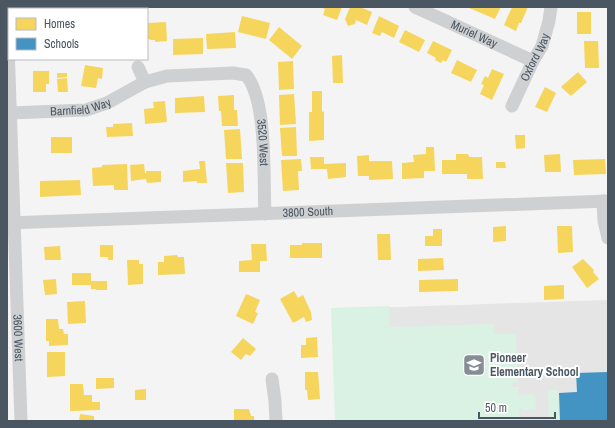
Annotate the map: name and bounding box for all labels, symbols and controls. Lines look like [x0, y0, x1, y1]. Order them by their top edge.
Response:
legend [8, 8, 148, 60]
text: Homes [44, 16, 75, 32]
street label: Muriel Way [448, 16, 500, 52]
street label: Oxford Way [517, 32, 553, 84]
text: Schools [44, 36, 79, 52]
street label: Barnfield Way [50, 94, 114, 119]
street label: 3520 West [253, 118, 272, 166]
street label: 3800 South [282, 203, 333, 221]
street label: 3600 West [9, 314, 27, 362]
place label: Pioneer Elementary School [490, 350, 579, 380]
school or university icon: Pioneer Elementary School [461, 352, 487, 378]
scale bar [479, 394, 555, 420]
text: 50 m [485, 400, 507, 416]

